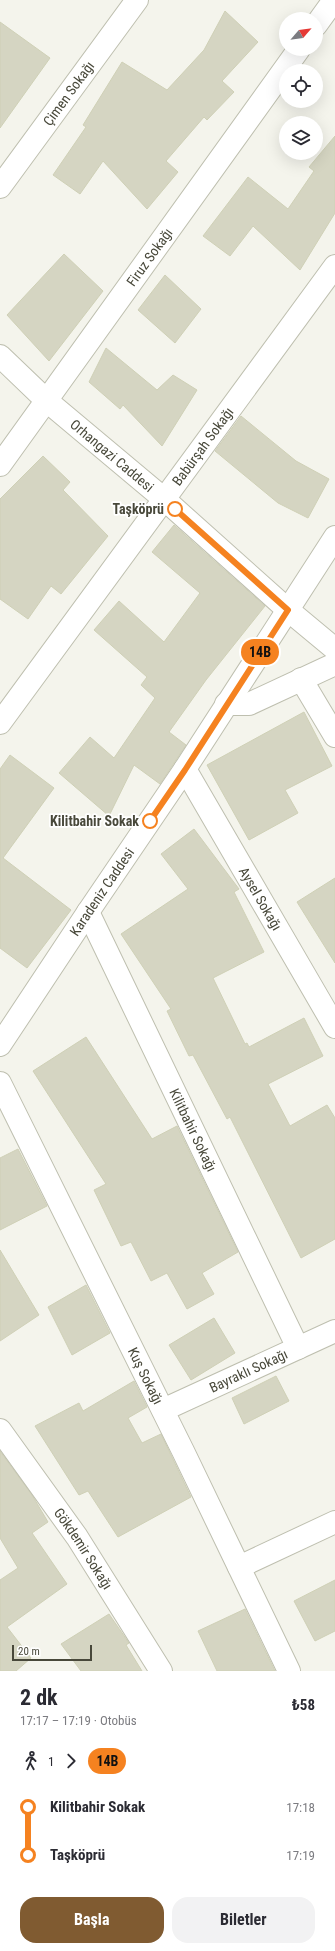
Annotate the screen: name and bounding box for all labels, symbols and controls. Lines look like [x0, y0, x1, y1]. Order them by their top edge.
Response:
north arrow [279, 12, 323, 56]
map controls [279, 12, 323, 160]
street label: Çimen Sokağı [40, 58, 97, 129]
button: locate [279, 64, 323, 108]
button: layers [279, 116, 323, 160]
street label: Firuz Sokağı [123, 225, 176, 289]
street label: Babürşah Sokağı [169, 404, 237, 489]
street label: Orhangazi Caddesi [67, 416, 157, 495]
place label: Taşköprü [112, 501, 164, 517]
marker: Taşköprü [167, 501, 183, 517]
line badge: 14B [237, 639, 283, 665]
text: 14B [249, 644, 271, 660]
place label: Kilitbahir Sokak [50, 813, 139, 829]
marker: Kilitbahir Sokak [142, 813, 158, 829]
street label: Karadeniz Caddesi [67, 845, 137, 939]
street label: Aysel Sokağı [236, 864, 285, 933]
street label: Kilitbahir Sokağı [166, 1086, 220, 1174]
street label: Kuş Sokağı [125, 1345, 166, 1407]
street label: Bayraklı Sokağı [207, 1346, 290, 1396]
street label: Gökdemir Sokağı [51, 1505, 116, 1592]
scale bar [12, 1643, 92, 1662]
text: 20 m [18, 1645, 40, 1658]
text: 2 dk [20, 1685, 58, 1710]
text: ₺58 [292, 1696, 315, 1714]
text: 17:17 – 17:19 · Otobüs [20, 1713, 137, 1728]
icon: walk [20, 1750, 42, 1772]
icon: forward [60, 1750, 82, 1772]
text: 14B [96, 1753, 118, 1769]
text: 1 [48, 1754, 54, 1769]
text: Kilitbahir Sokak [50, 1798, 145, 1816]
text: 17:18 [286, 1800, 315, 1815]
text: Taşköprü [50, 1846, 105, 1864]
text: 17:19 [286, 1848, 315, 1863]
button: Başla [20, 1897, 164, 1943]
button: Biletler [172, 1897, 315, 1943]

